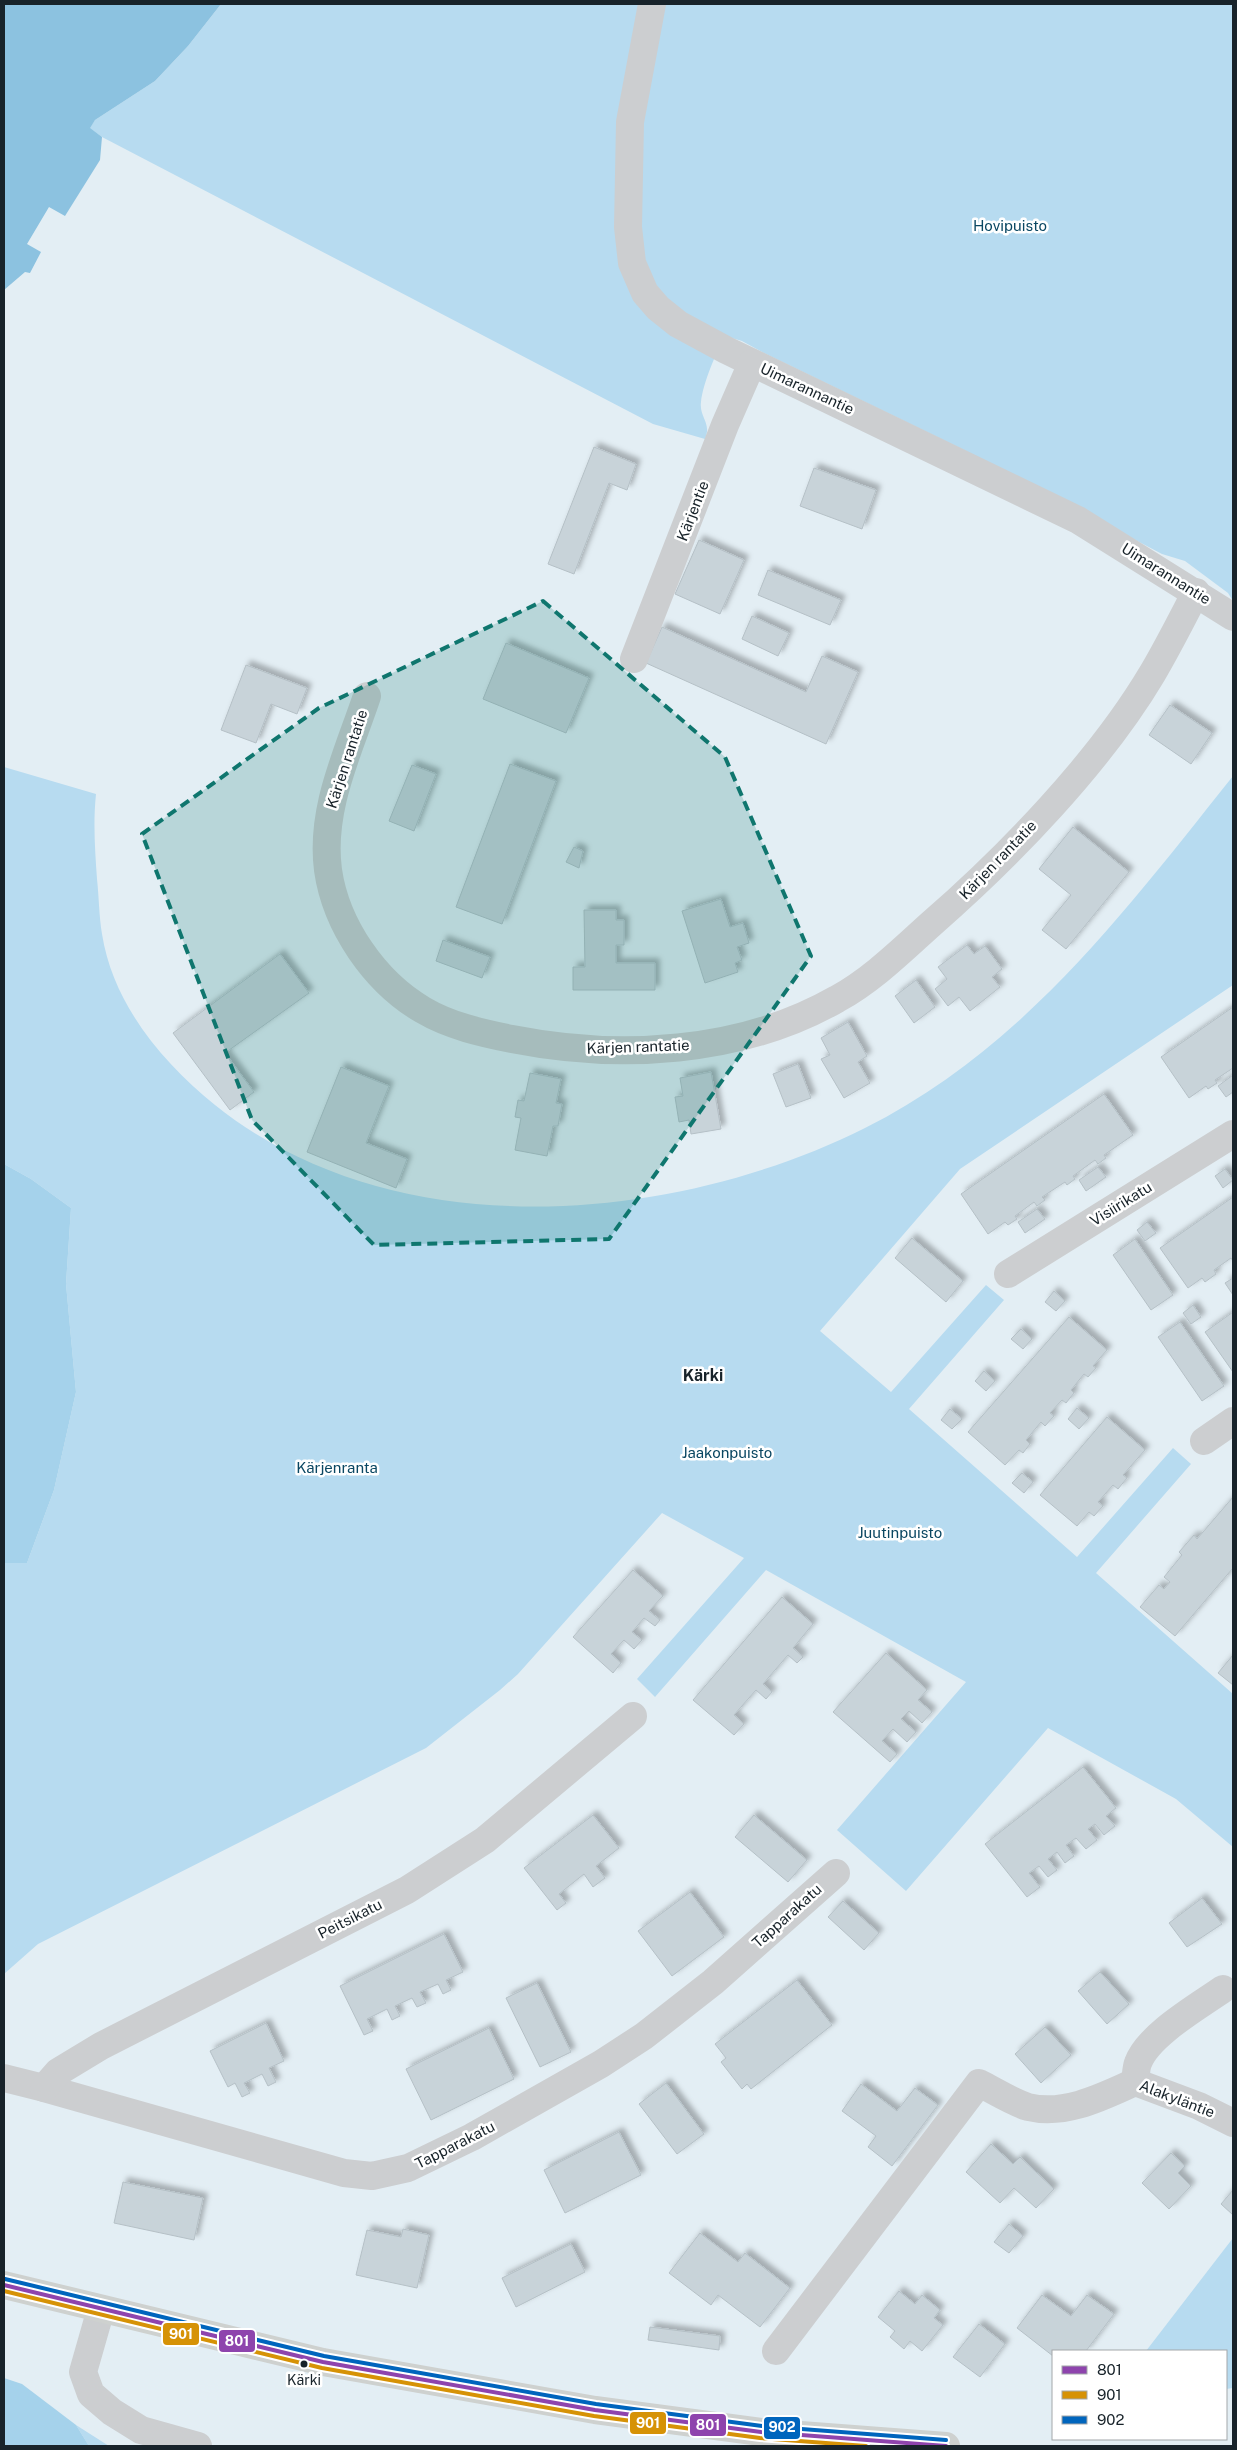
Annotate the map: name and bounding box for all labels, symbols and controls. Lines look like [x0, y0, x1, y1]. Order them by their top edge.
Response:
park label: Hovipuisto [973, 217, 1047, 234]
street label: Uimarannantie [758, 359, 857, 418]
street label: Kärjentie [673, 478, 712, 543]
street label: Uimarannantie [1119, 539, 1214, 608]
street label: Kärjen rantatie [323, 707, 371, 810]
street label: Kärjen rantatie [956, 817, 1040, 903]
street label: Kärjen rantatie [586, 1036, 690, 1057]
street label: Visiirikatu [1087, 1178, 1155, 1229]
district label: Kärki [683, 1366, 723, 1385]
park label: Jaakonpuisto [682, 1444, 772, 1461]
park label: Kärjenranta [296, 1459, 378, 1476]
park label: Juutinpuisto [858, 1524, 942, 1541]
street label: Tapparakatu [749, 1880, 825, 1951]
street label: Peitsikatu [315, 1895, 385, 1942]
street label: Alakyläntie [1137, 2076, 1217, 2121]
street label: Tapparakatu [412, 2117, 497, 2172]
line badge: 901 [162, 2322, 200, 2346]
text: 901 [169, 2326, 193, 2342]
line badge: 801 [218, 2329, 256, 2353]
text: 801 [225, 2333, 249, 2349]
legend [1052, 2350, 1227, 2440]
marker: Kärki [299, 2359, 309, 2369]
text: 801 [1097, 2361, 1122, 2378]
place label: Kärki [287, 2372, 321, 2388]
text: 901 [1097, 2386, 1122, 2403]
line badge: 901 [629, 2411, 667, 2435]
text: 902 [1097, 2411, 1124, 2428]
line badge: 801 [689, 2413, 727, 2437]
text: 901 [636, 2415, 660, 2431]
line badge: 902 [763, 2416, 801, 2440]
text: 801 [696, 2417, 720, 2433]
text: 902 [768, 2419, 796, 2435]

